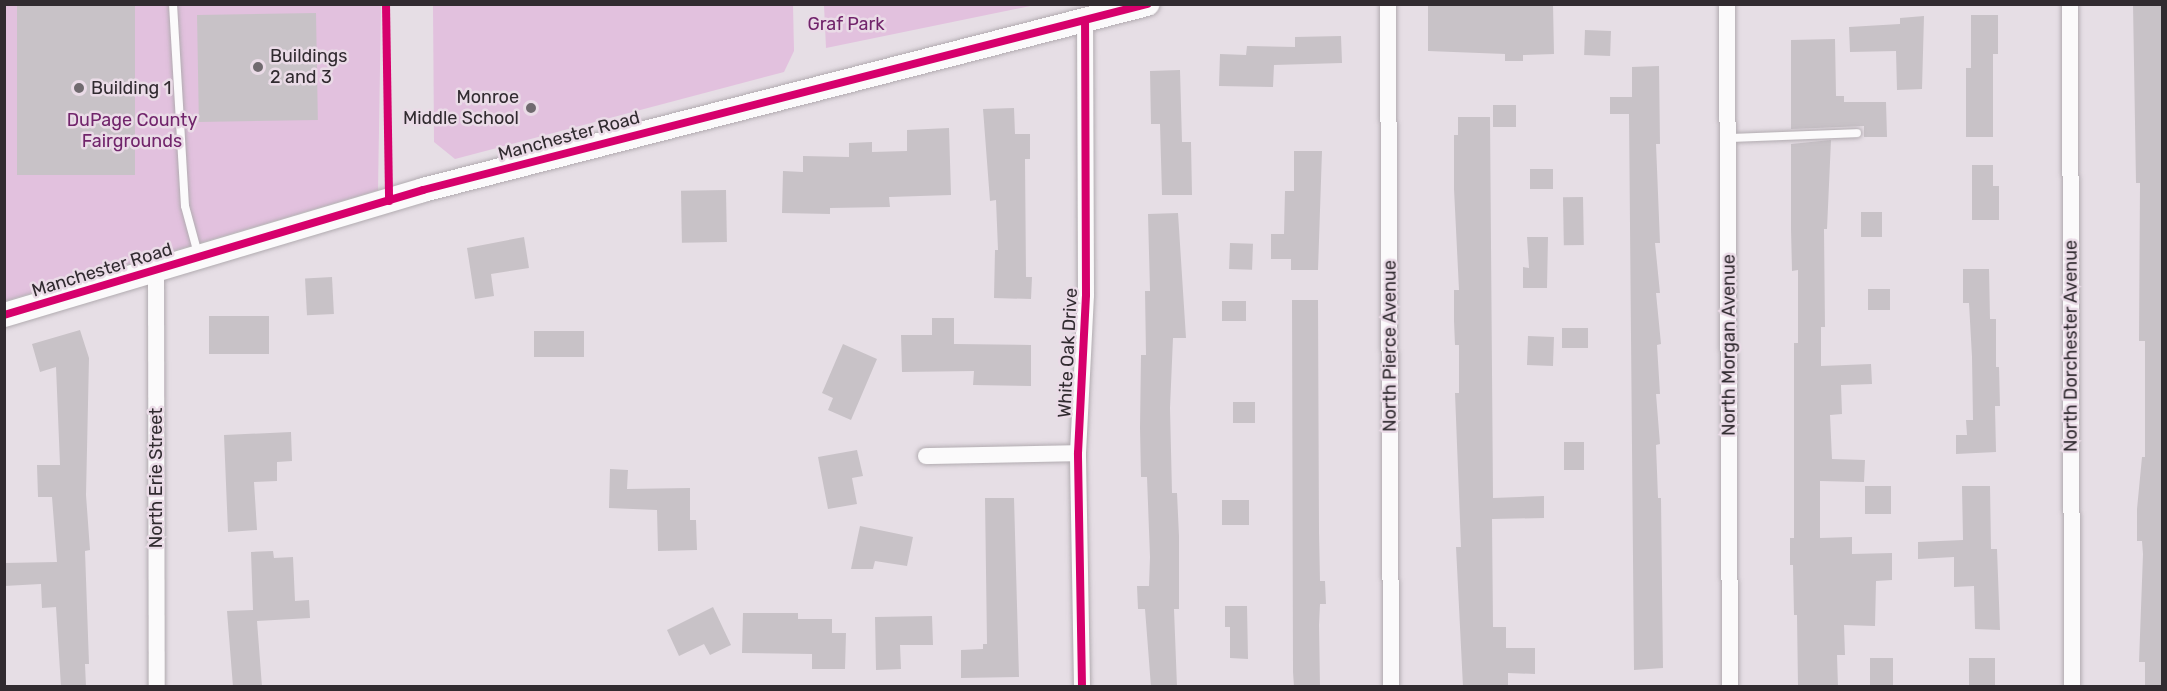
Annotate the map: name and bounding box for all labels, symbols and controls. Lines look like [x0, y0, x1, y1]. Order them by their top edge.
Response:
park label: Graf Park [807, 13, 885, 35]
place label: Buildings 2 and 3 [270, 46, 347, 88]
marker: Buildings 2 and 3 [251, 60, 265, 74]
place label: Building 1 [91, 77, 171, 99]
marker: Building 1 [72, 81, 86, 95]
place label: Monroe Middle School [403, 87, 519, 130]
marker: Monroe Middle School [524, 101, 538, 115]
street label: Manchester Road [496, 107, 642, 165]
park label: DuPage County Fairgrounds [67, 110, 197, 152]
street label: Manchester Road [29, 238, 175, 302]
street label: North Dorchester Avenue [2060, 239, 2082, 453]
street label: North Morgan Avenue [1718, 254, 1740, 436]
street label: North Pierce Avenue [1379, 260, 1401, 432]
street label: White Oak Drive [1054, 287, 1082, 419]
street label: North Erie Street [145, 408, 167, 548]

